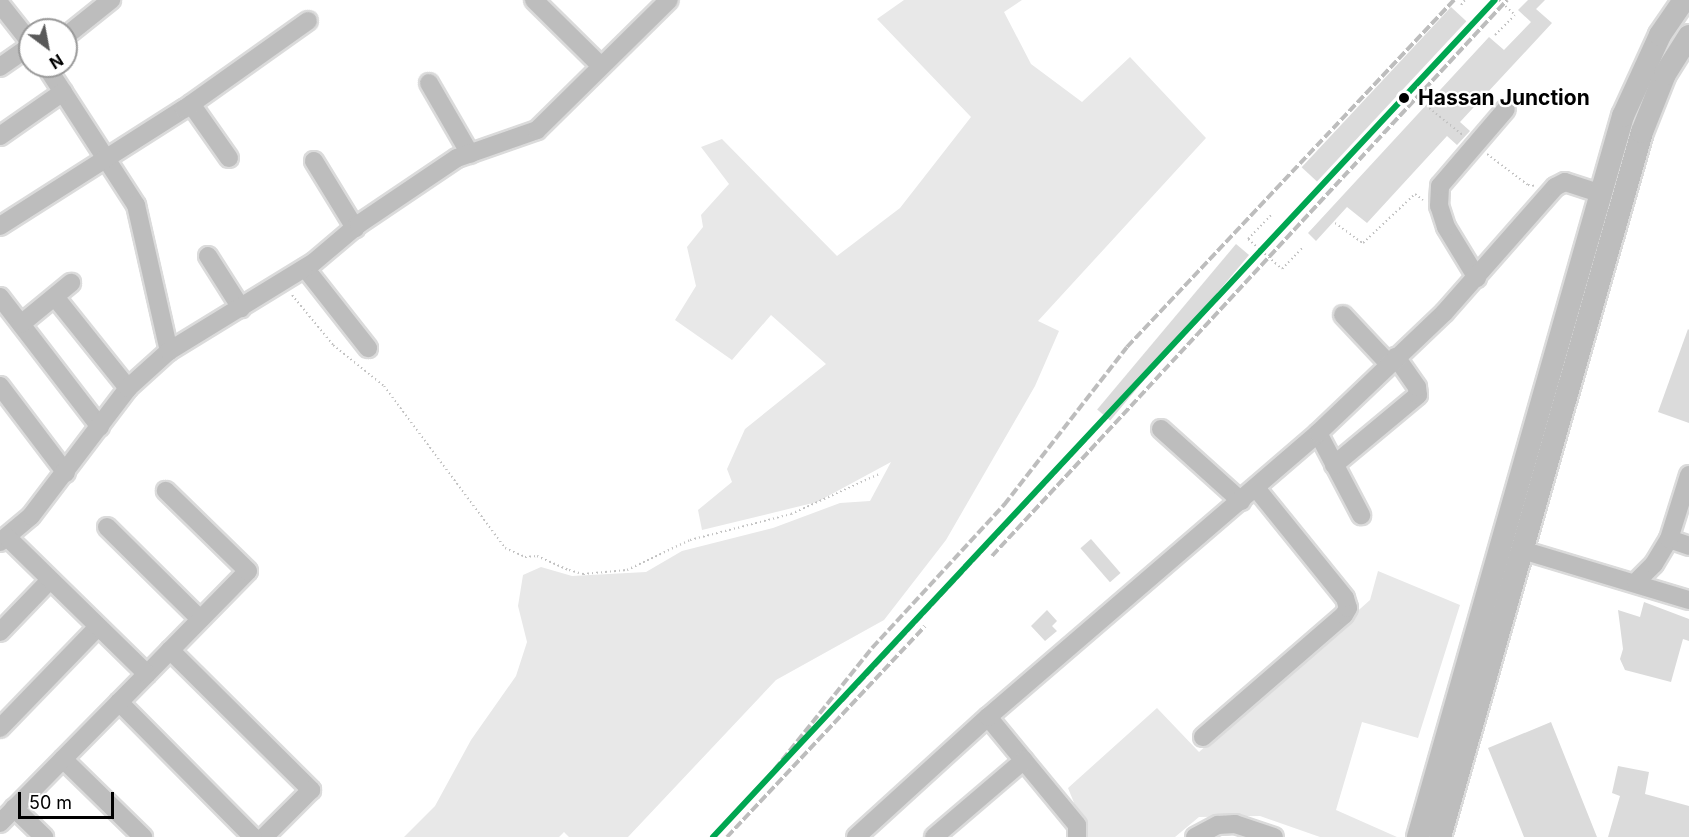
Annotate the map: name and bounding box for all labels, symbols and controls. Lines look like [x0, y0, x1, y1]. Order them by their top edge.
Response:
north arrow [18, 18, 78, 78]
text: N [46, 50, 67, 73]
place label: Hassan Junction [1418, 85, 1590, 111]
marker: Hassan Junction [1395, 89, 1413, 107]
scale bar [21, 780, 117, 818]
text: 50 m [29, 792, 72, 813]

